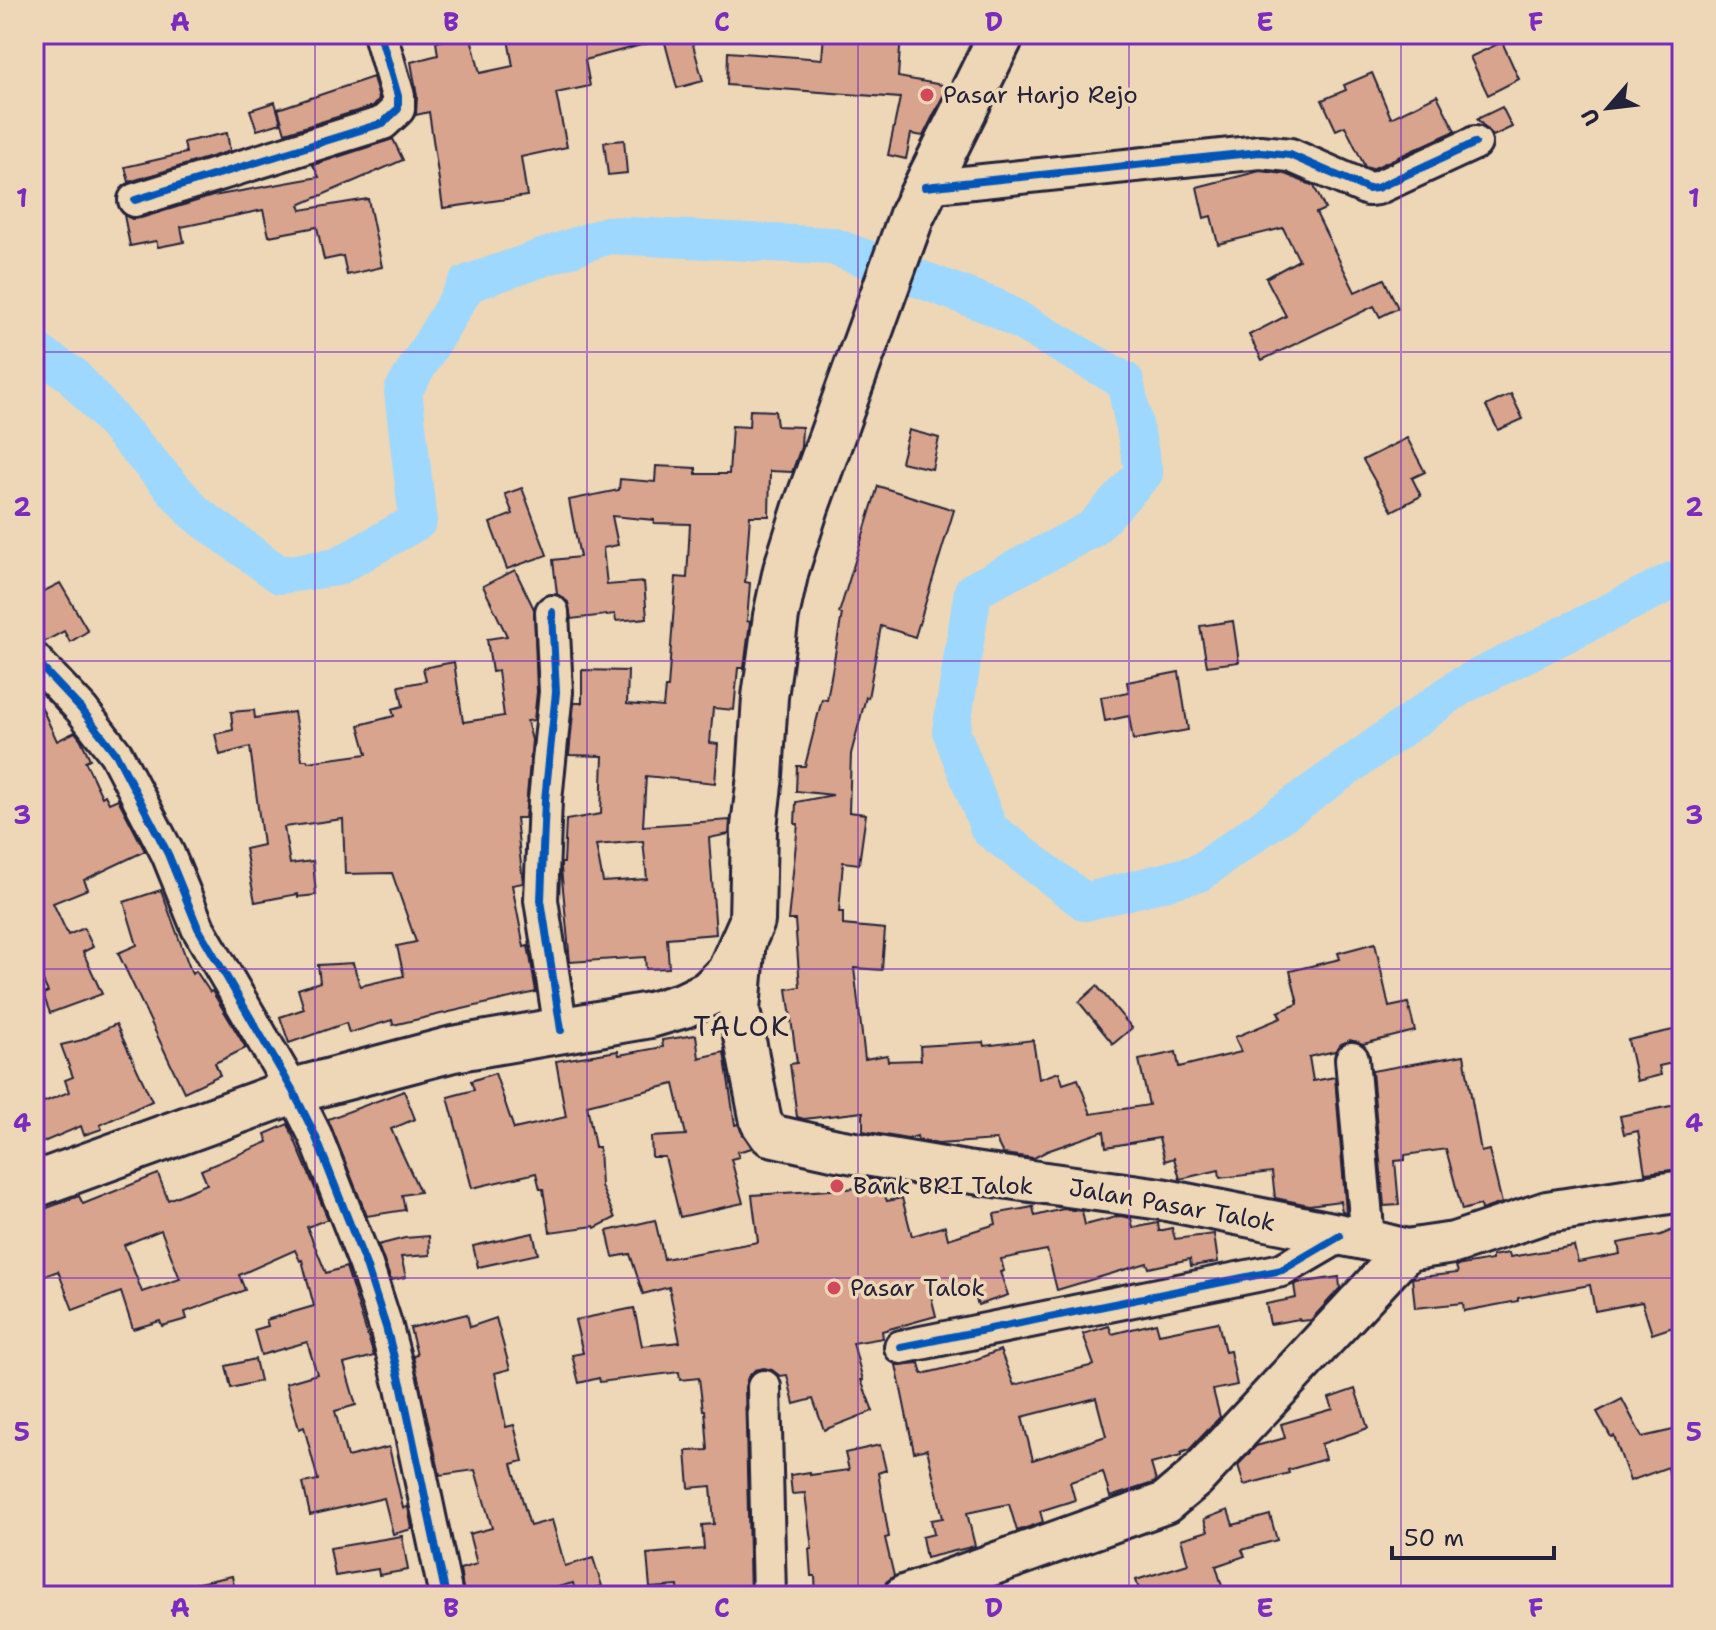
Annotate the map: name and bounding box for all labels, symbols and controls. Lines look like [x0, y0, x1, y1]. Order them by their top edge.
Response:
text: A [170, 4, 190, 39]
text: B [443, 4, 459, 39]
text: C [714, 4, 730, 39]
text: D [985, 4, 1003, 39]
text: E [1256, 4, 1274, 39]
text: F [1528, 4, 1544, 39]
north arrow [1568, 68, 1648, 148]
place label: Pasar Harjo Rejo [943, 79, 1138, 111]
marker: Pasar Harjo Rejo [918, 86, 936, 104]
text: U [1574, 104, 1607, 131]
text: 1 [16, 180, 28, 215]
text: 1 [1688, 180, 1700, 215]
text: 2 [13, 489, 31, 524]
text: 2 [1685, 489, 1703, 524]
text: 3 [13, 797, 31, 832]
text: 3 [1685, 797, 1703, 832]
district label: TALOK [693, 1007, 791, 1045]
text: 4 [13, 1105, 31, 1140]
text: 4 [1685, 1105, 1703, 1140]
place label: Bank BRI Talok [853, 1170, 1033, 1202]
street label: Jalan Pasar Talok [1066, 1171, 1278, 1239]
marker: Bank BRI Talok [828, 1177, 846, 1195]
place label: Pasar Talok [850, 1272, 985, 1304]
marker: Pasar Talok [825, 1279, 843, 1297]
text: 5 [14, 1414, 30, 1449]
text: 5 [1686, 1414, 1702, 1449]
scale bar [1392, 1510, 1554, 1560]
text: 50 m [1404, 1522, 1464, 1554]
text: A [170, 1590, 190, 1625]
text: B [443, 1590, 459, 1625]
text: C [714, 1590, 730, 1625]
text: D [985, 1590, 1003, 1625]
text: E [1256, 1590, 1274, 1625]
text: F [1528, 1590, 1544, 1625]

